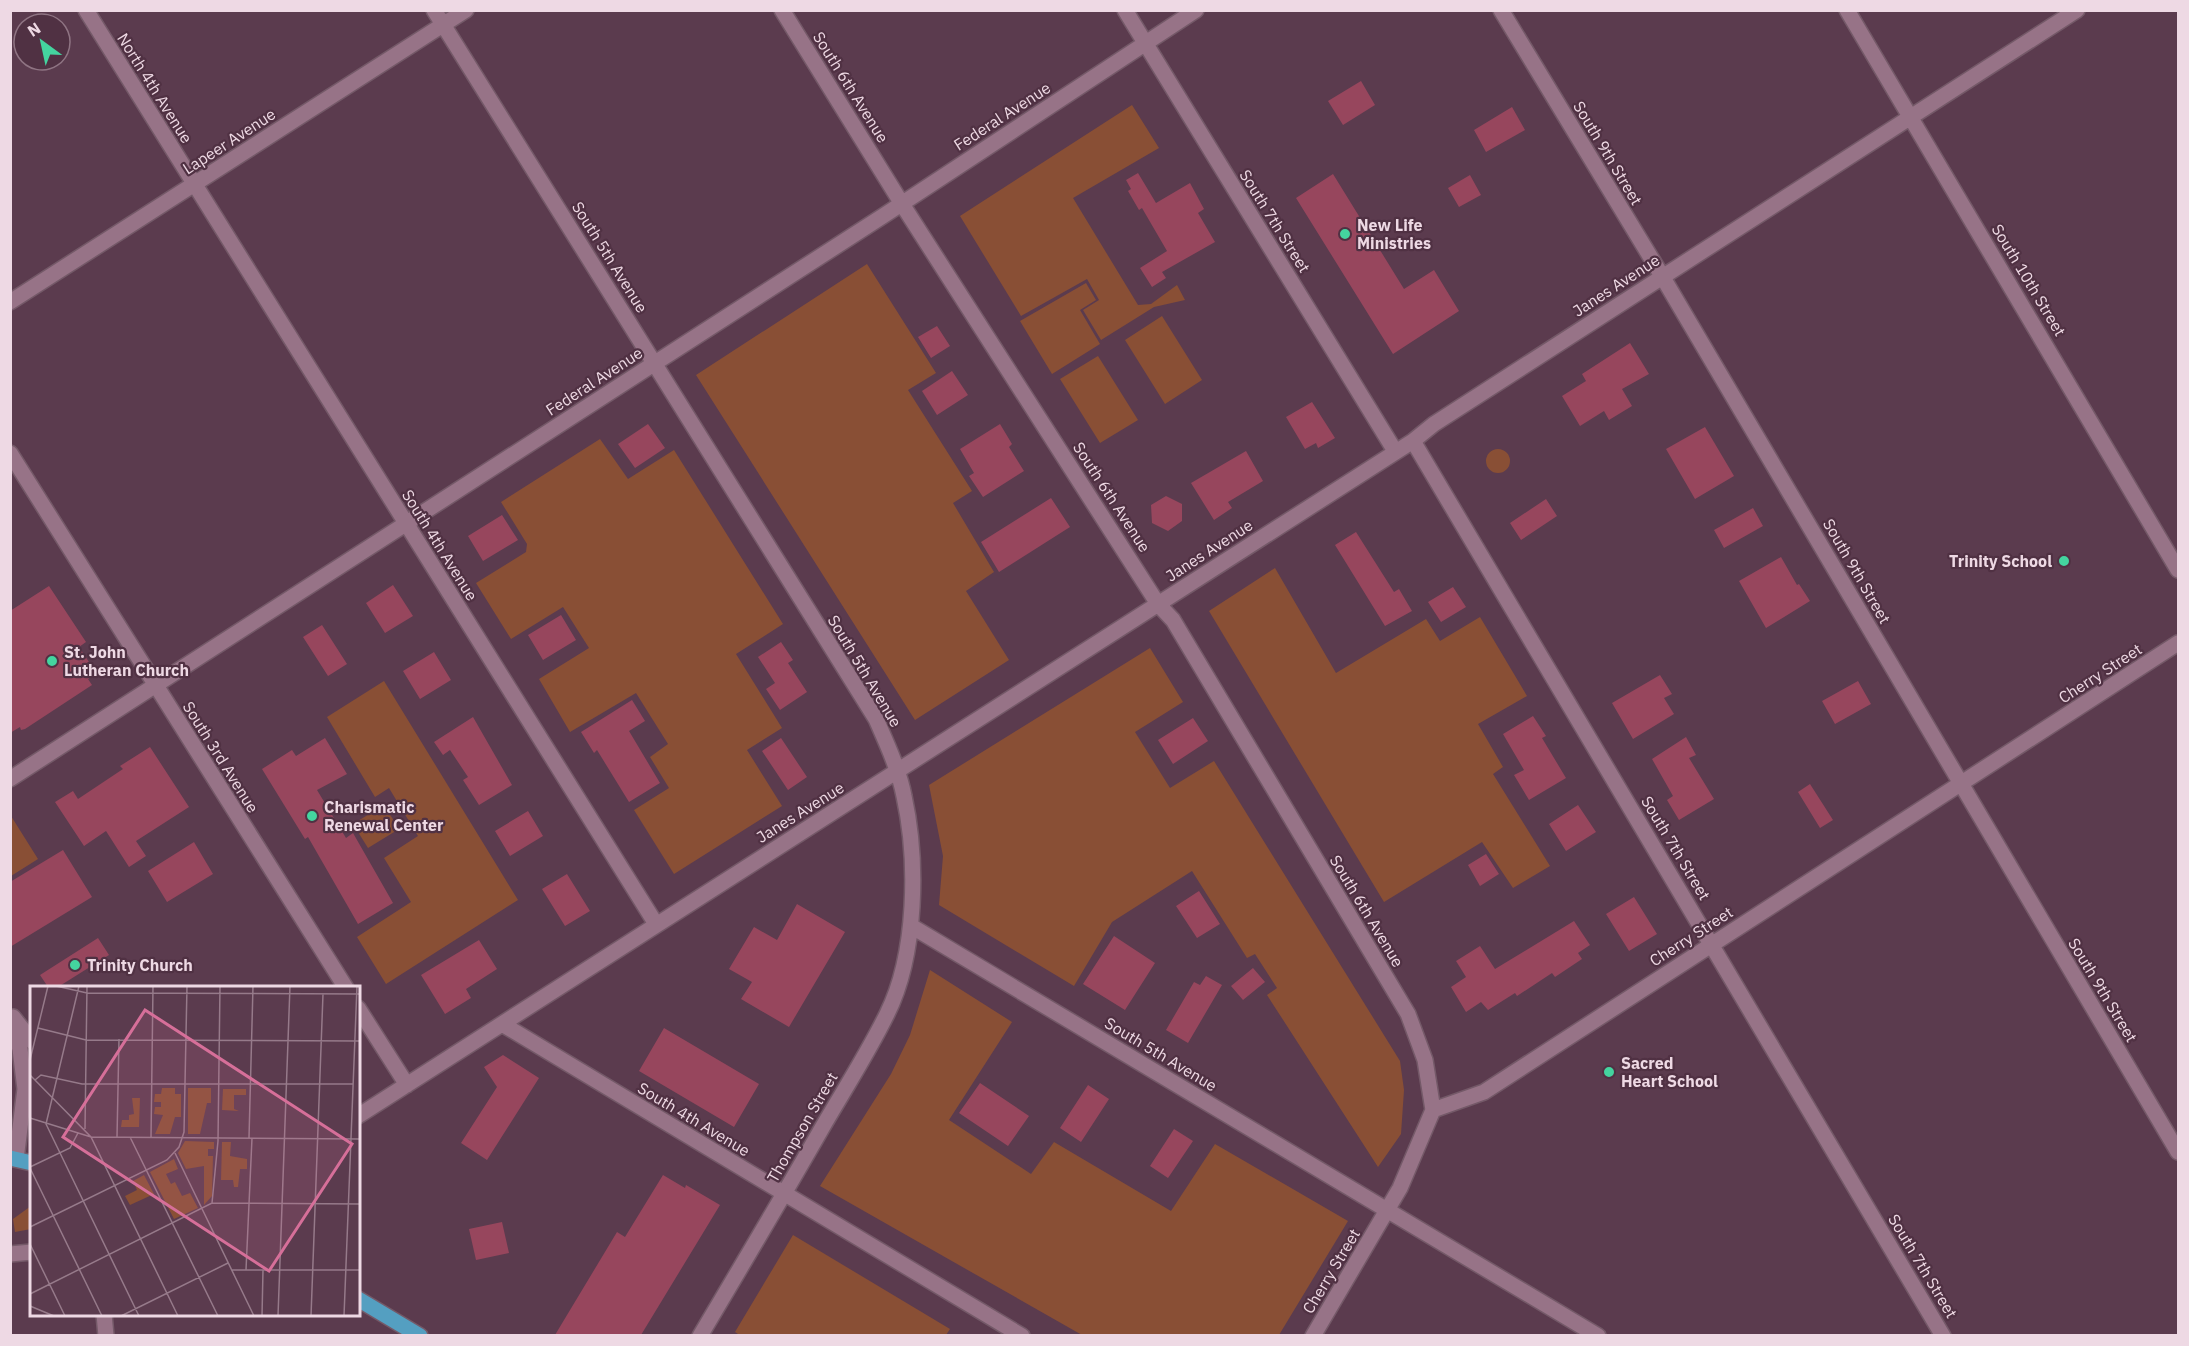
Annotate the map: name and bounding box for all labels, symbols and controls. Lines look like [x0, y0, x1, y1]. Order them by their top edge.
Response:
north arrow [12, 12, 72, 72]
text: N [24, 18, 44, 41]
street label: South 6th Avenue [809, 28, 893, 146]
street label: North 4th Avenue [113, 29, 197, 147]
street label: Federal Avenue [950, 77, 1054, 155]
street label: South 9th Street [1569, 97, 1647, 209]
street label: Lapeer Avenue [179, 104, 279, 178]
street label: South 7th Street [1235, 166, 1315, 276]
street label: South 5th Avenue [568, 198, 652, 316]
place label: New Life Ministries [1357, 215, 1431, 253]
street label: South 10th Street [1988, 220, 2070, 340]
marker: New Life Ministries [1338, 227, 1352, 241]
street label: Janes Avenue [1569, 249, 1663, 321]
street label: Federal Avenue [542, 342, 646, 420]
street label: South 6th Avenue [1069, 438, 1155, 556]
street label: South 4th Avenue [398, 486, 482, 604]
street label: Janes Avenue [1162, 514, 1256, 586]
street label: South 9th Street [1819, 515, 1895, 627]
place label: Trinity School [1949, 551, 2052, 571]
marker: Trinity School [2057, 554, 2071, 568]
street label: South 5th Avenue [824, 611, 906, 731]
street label: Cherry Street [2055, 639, 2145, 707]
place label: St. John Lutheran Church [64, 642, 189, 680]
marker: St. John Lutheran Church [45, 654, 59, 668]
street label: South 3rd Avenue [179, 698, 263, 817]
street label: Janes Avenue [752, 777, 848, 847]
street label: South 7th Street [1637, 792, 1715, 904]
place label: Charismatic Renewal Center [324, 797, 444, 835]
marker: Charismatic Renewal Center [305, 809, 319, 823]
street label: South 6th Avenue [1326, 851, 1408, 971]
street label: Cherry Street [1646, 902, 1736, 970]
street label: South 9th Street [2064, 934, 2142, 1046]
place label: Trinity Church [87, 955, 193, 975]
marker: Trinity Church [68, 958, 82, 972]
inset map [30, 986, 360, 1316]
street label: South 5th Avenue [1101, 1013, 1221, 1095]
place label: Sacred Heart School [1621, 1053, 1718, 1091]
marker: Sacred Heart School [1602, 1065, 1616, 1079]
street label: Thompson Street [762, 1068, 842, 1186]
street label: South 4th Avenue [634, 1078, 754, 1160]
street label: South 7th Street [1884, 1210, 1962, 1322]
street label: Cherry Street [1298, 1225, 1364, 1317]

